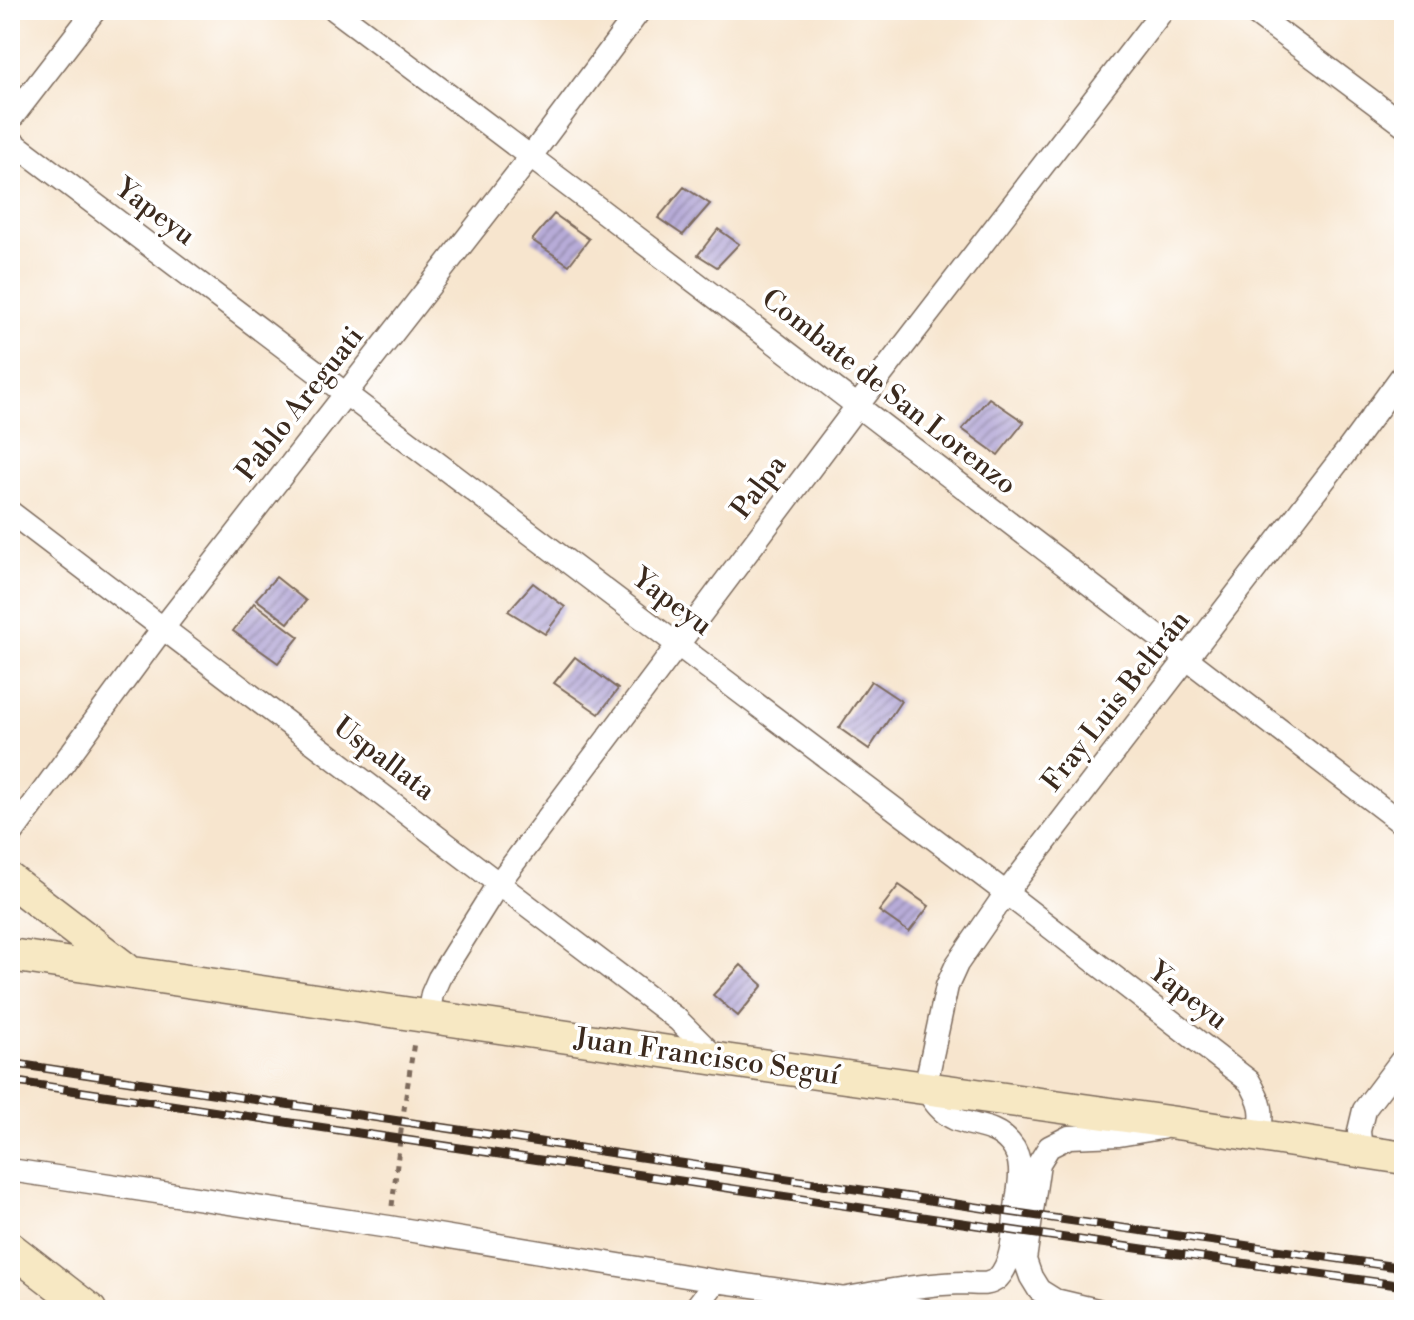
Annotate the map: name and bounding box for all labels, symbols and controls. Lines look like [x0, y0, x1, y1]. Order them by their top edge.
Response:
street label: Yapeyu [107, 169, 202, 253]
street label: Combate de San Lorenzo [755, 282, 1023, 502]
street label: Pablo Areguati [229, 320, 371, 488]
street label: Palpa [724, 448, 795, 526]
street label: Yapeyu [624, 559, 719, 643]
street label: Fray Luis Beltrán [1034, 603, 1198, 798]
street label: Uspallata [326, 709, 442, 809]
street label: Yapeyu [1140, 953, 1235, 1038]
street label: Juan Francisco Seguí [572, 1021, 843, 1093]

